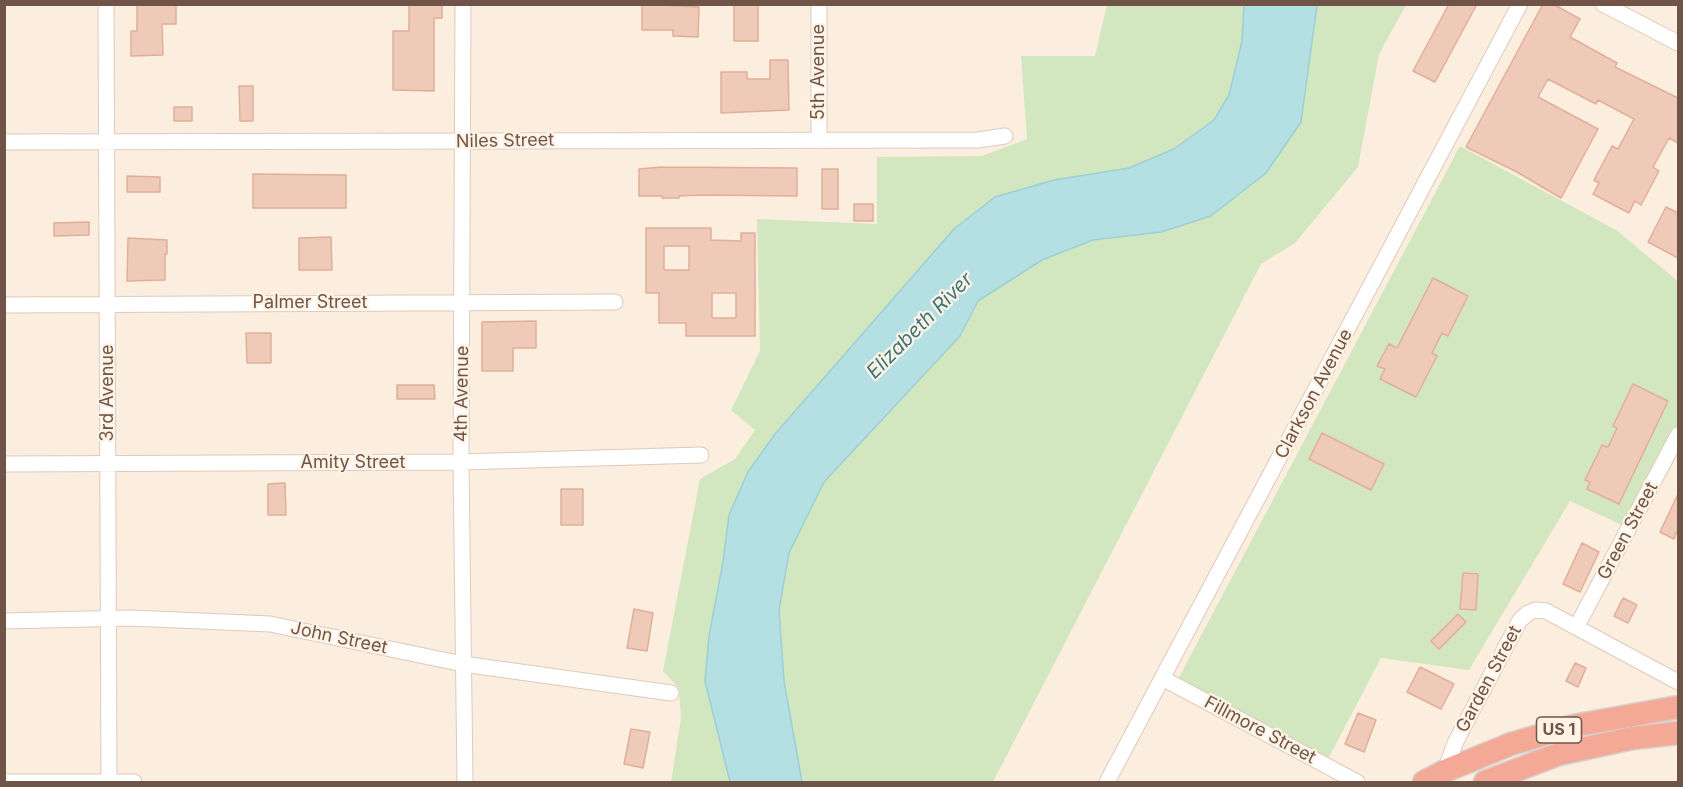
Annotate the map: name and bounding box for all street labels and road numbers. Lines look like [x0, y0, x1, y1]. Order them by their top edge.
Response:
street label: 5th Avenue [808, 24, 830, 120]
street label: Niles Street [456, 129, 554, 153]
street label: Palmer Street [253, 292, 367, 314]
street label: Clarkson Avenue [1271, 325, 1357, 463]
street label: 3rd Avenue [97, 345, 119, 441]
street label: 4th Avenue [450, 346, 474, 442]
street label: Amity Street [301, 452, 405, 474]
street label: Green Street [1593, 479, 1663, 583]
street label: John Street [289, 617, 389, 659]
street label: Garden Street [1452, 622, 1526, 736]
street label: Fillmore Street [1201, 692, 1319, 768]
road number: US 1 [1536, 717, 1582, 743]

